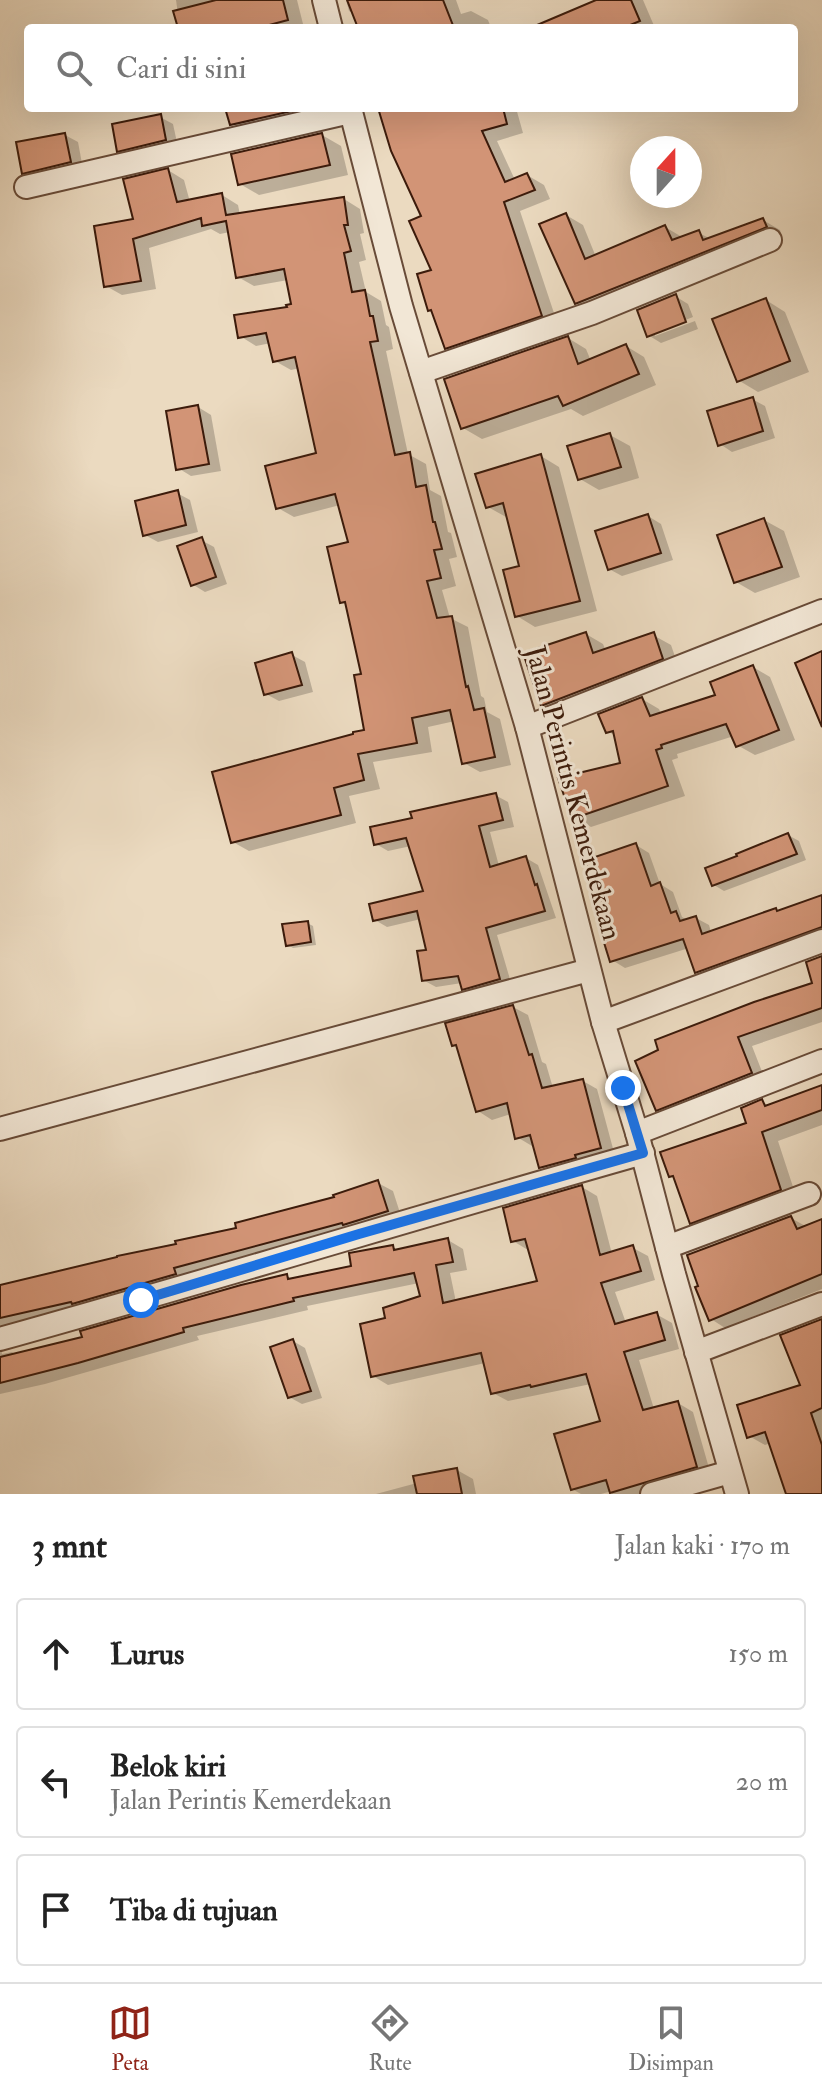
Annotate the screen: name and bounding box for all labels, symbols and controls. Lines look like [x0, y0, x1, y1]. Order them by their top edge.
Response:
search box [24, 24, 798, 112]
icon: search [52, 46, 96, 90]
text: Cari di sini [116, 50, 246, 87]
north arrow [630, 136, 702, 208]
street label: Jalan Perintis Kemerdekaan [517, 641, 629, 944]
route end [605, 1070, 641, 1106]
route start [123, 1282, 159, 1318]
text: 3 mnt [32, 1525, 107, 1568]
text: Jalan kaki · 170 m [615, 1530, 790, 1562]
icon: ahead [34, 1632, 78, 1676]
text: Lurus [110, 1636, 184, 1673]
text: 150 m [729, 1638, 788, 1670]
text: Belok kiri [110, 1748, 226, 1785]
icon: left [34, 1760, 78, 1804]
text: 20 m [736, 1766, 788, 1798]
text: Jalan Perintis Kemerdekaan [110, 1785, 392, 1817]
icon: arrive [34, 1888, 78, 1932]
text: Tiba di tujuan [110, 1892, 278, 1929]
tab: Peta [108, 2001, 152, 2077]
tab: Rute [368, 2001, 412, 2077]
tab: Disimpan [628, 2001, 714, 2077]

